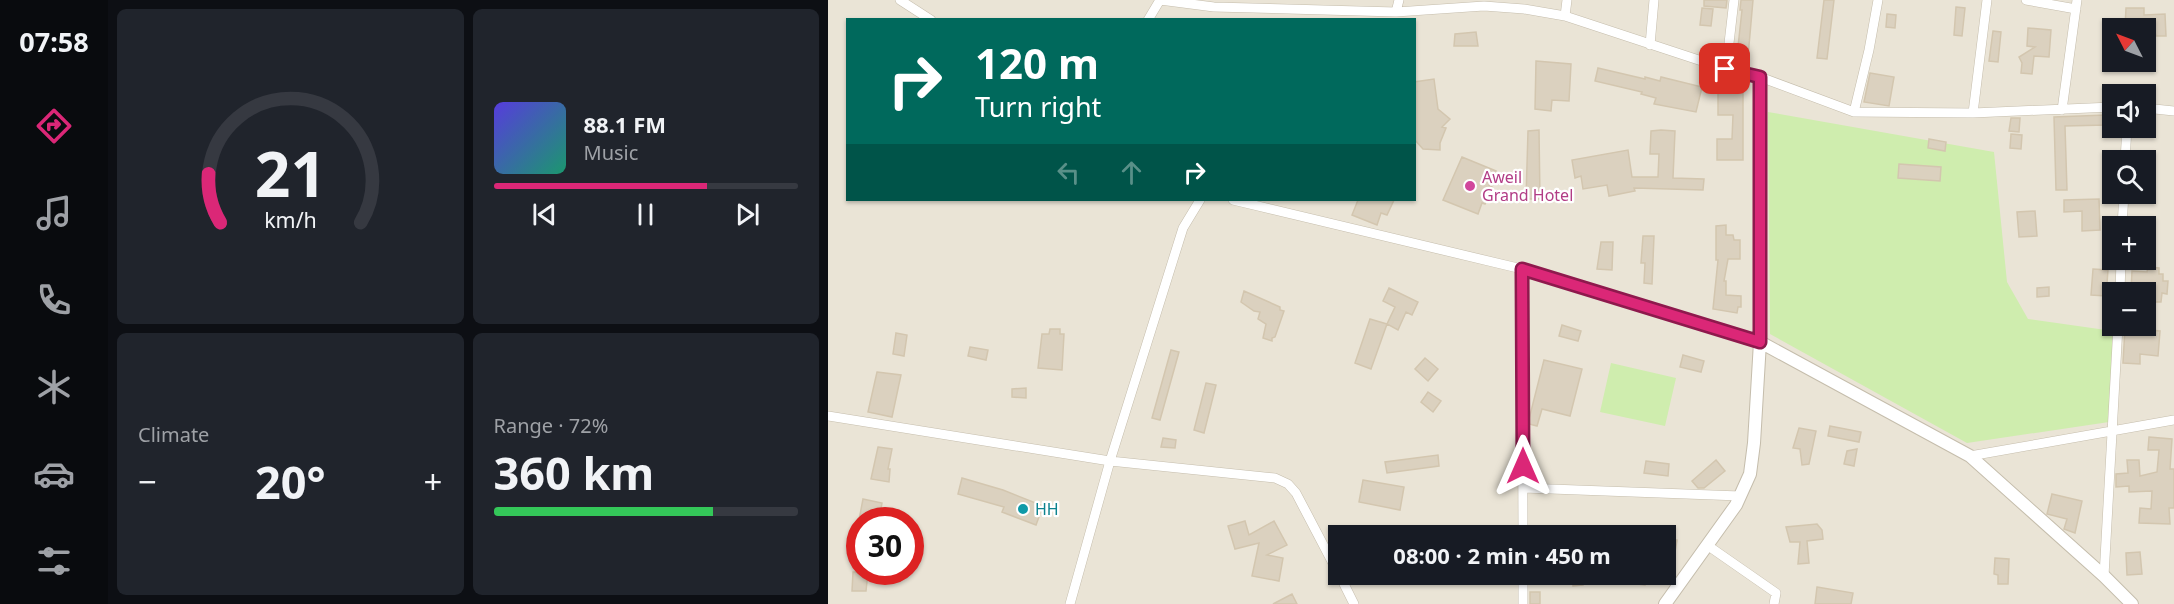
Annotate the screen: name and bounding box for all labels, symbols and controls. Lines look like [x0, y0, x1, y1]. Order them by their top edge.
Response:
north arrow [2102, 18, 2156, 72]
map controls [2102, 18, 2156, 336]
text: 07:58 [19, 23, 89, 60]
text: 120 m [975, 34, 1099, 91]
icon: right [876, 42, 954, 120]
pin [1699, 43, 1750, 94]
icon: arrive [1708, 52, 1741, 85]
button: sound [2102, 84, 2156, 138]
text: Turn right [975, 88, 1101, 125]
icon: directions [33, 105, 75, 147]
text: 88.1 FM [584, 109, 666, 139]
text: 21 [255, 131, 326, 216]
text: Music [584, 139, 638, 166]
button: search [2102, 150, 2156, 204]
icon: left [1052, 156, 1085, 189]
icon: ahead [1115, 156, 1148, 189]
icon: right [1178, 156, 1211, 189]
place label: Aweil Grand Hotel [1482, 166, 1573, 206]
marker: Aweil Grand Hotel [1463, 179, 1477, 193]
icon: music [33, 192, 75, 234]
icon: previous [528, 198, 561, 231]
icon: pause [629, 198, 662, 231]
icon: next [731, 198, 764, 231]
text: km/h [264, 206, 317, 235]
button: + [2102, 216, 2156, 270]
icon: phone [33, 279, 75, 321]
button: − [2102, 282, 2156, 336]
icon: climate [33, 366, 75, 408]
text: Range · 72% [494, 412, 608, 439]
text: Climate [138, 421, 209, 448]
position arrow [1491, 434, 1555, 498]
text: 360 km [494, 442, 654, 503]
text: 20° [255, 451, 326, 512]
icon: car [33, 453, 75, 495]
text: − [138, 459, 157, 504]
text: + [424, 459, 443, 504]
place label: HH [1035, 498, 1059, 520]
marker: HH [1016, 502, 1030, 516]
speed limit sign: 30 [846, 507, 924, 585]
icon: filters [33, 540, 75, 582]
text: 08:00 · 2 min · 450 m [1393, 540, 1611, 570]

